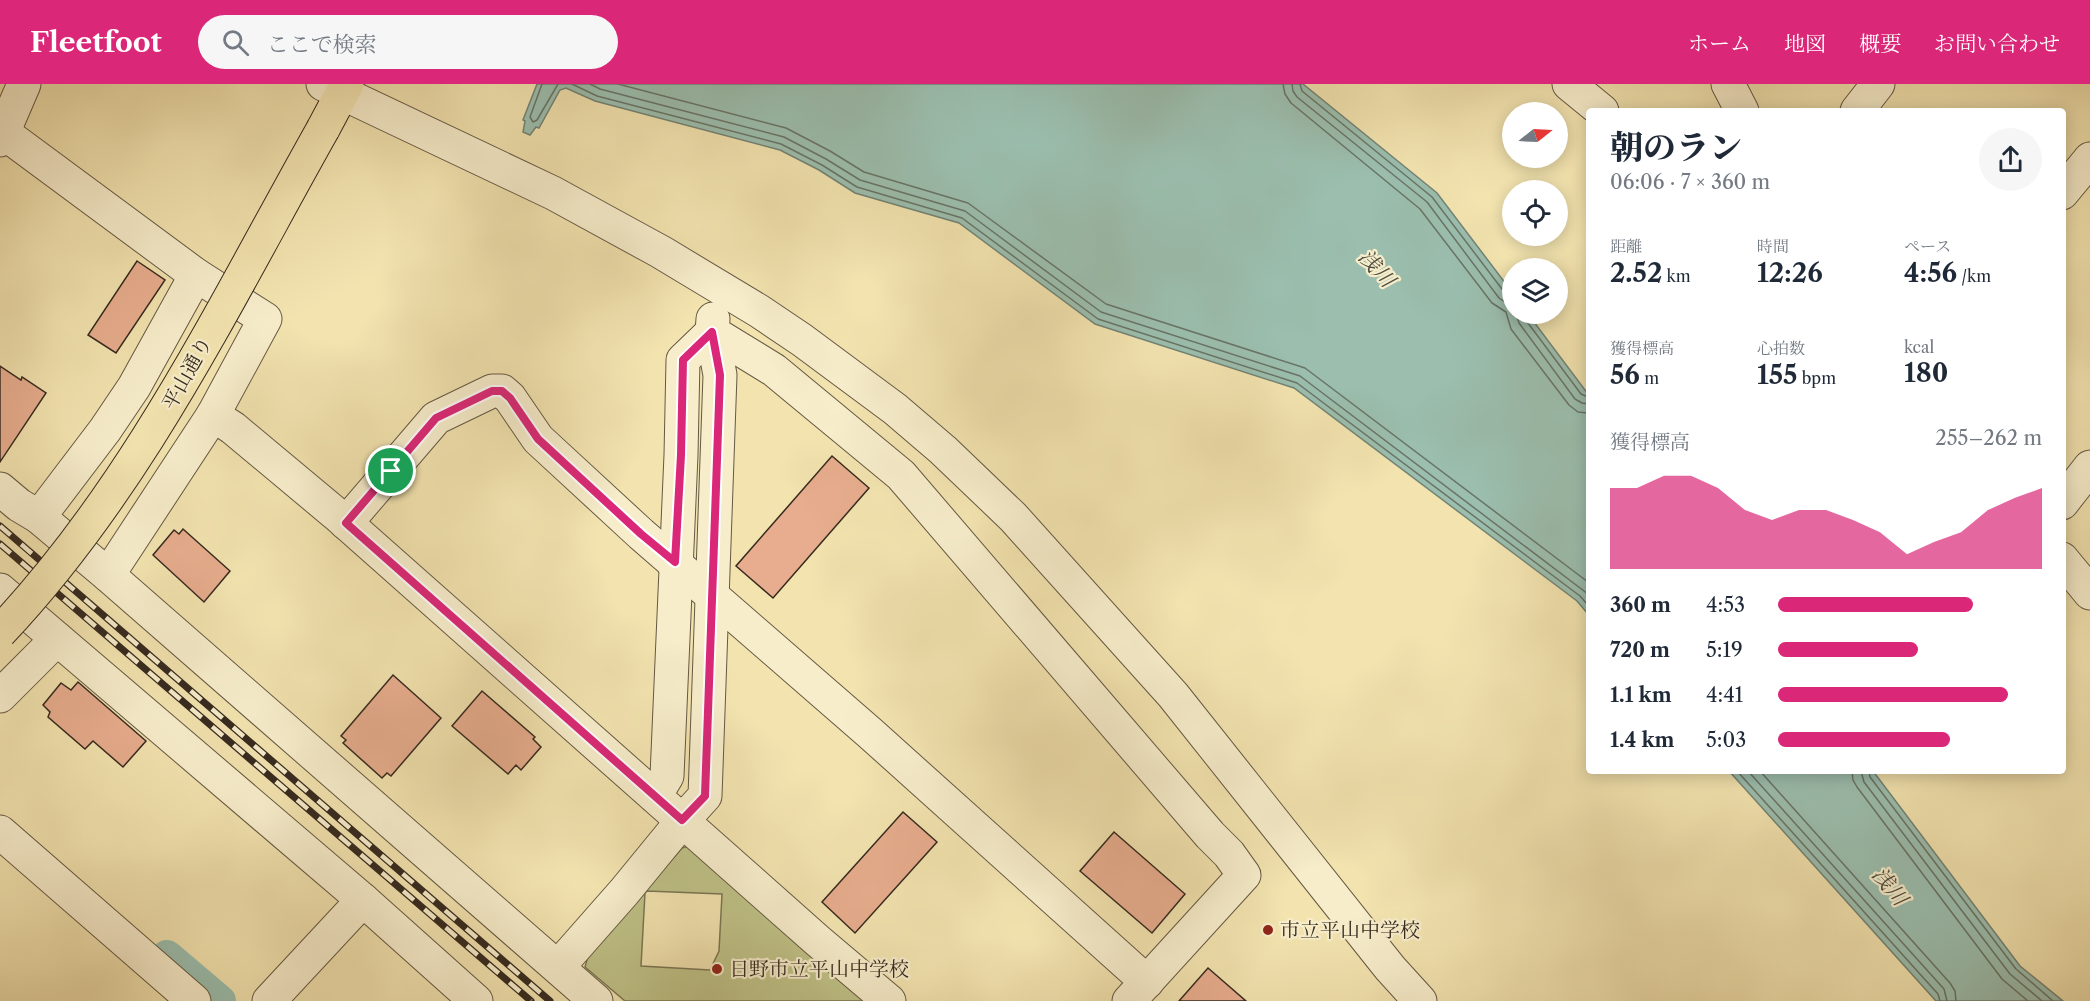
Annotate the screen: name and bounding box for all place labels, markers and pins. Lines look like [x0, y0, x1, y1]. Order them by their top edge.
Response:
pin [365, 445, 416, 496]
place label: 市立平山中学校 [1280, 918, 1420, 942]
marker: 市立平山中学校 [1261, 923, 1275, 937]
place label: 日野市立平山中学校 [729, 957, 909, 981]
marker: 日野市立平山中学校 [710, 962, 724, 976]

